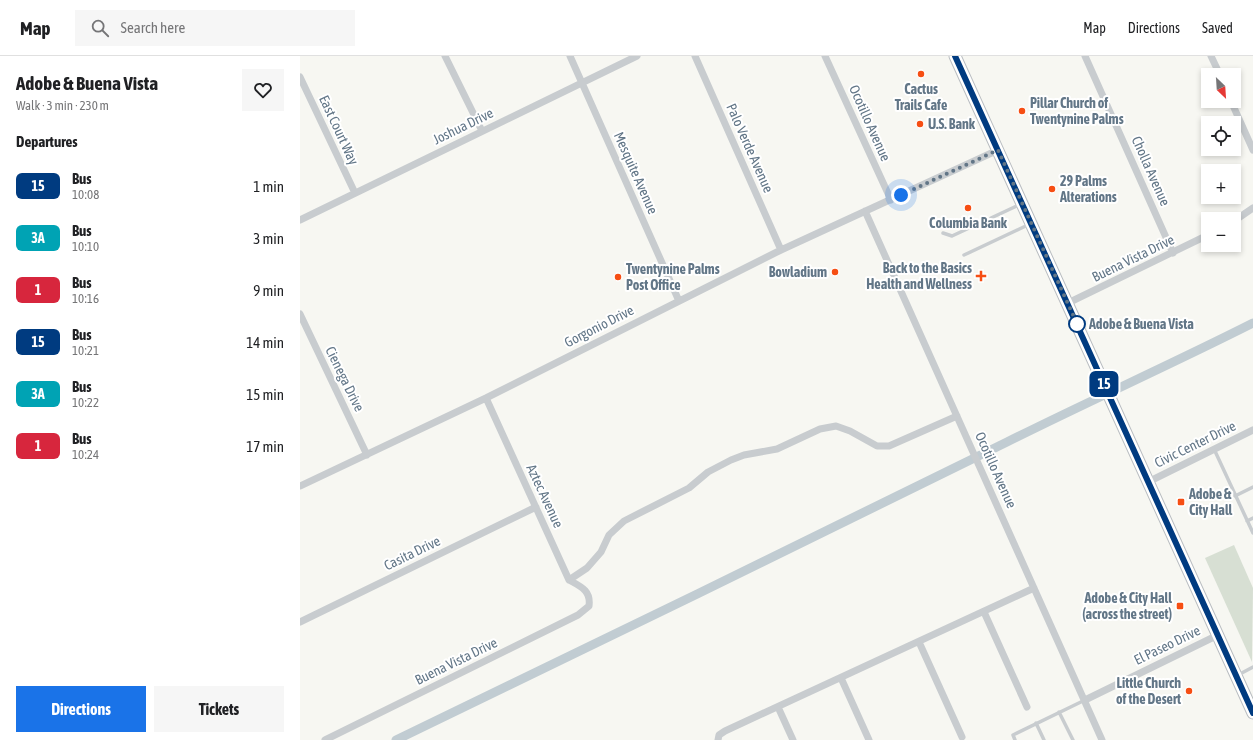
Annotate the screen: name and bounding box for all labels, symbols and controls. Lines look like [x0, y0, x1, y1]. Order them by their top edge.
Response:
search box [75, 10, 355, 46]
text: Map [20, 17, 51, 39]
icon: search [89, 17, 111, 39]
text: Search here [121, 19, 185, 36]
text: Map [1083, 20, 1106, 36]
text: Directions [1128, 20, 1180, 36]
text: Saved [1202, 20, 1233, 36]
north arrow [1201, 68, 1241, 108]
map controls [1201, 68, 1241, 252]
button: heart [242, 69, 284, 111]
marker: Cactus Trails Cafe [916, 69, 926, 79]
text: Adobe & Buena Vista [16, 72, 158, 94]
place label: Cactus Trails Cafe [895, 81, 947, 113]
street label: Ocotillo Avenue [846, 82, 894, 164]
street label: East Court Way [316, 93, 362, 168]
place label: Pillar Church of Twentynine Palms [1030, 95, 1124, 127]
text: Walk · 3 min · 230 m [16, 98, 109, 113]
street label: Palo Verde Avenue [723, 101, 777, 195]
street label: Joshua Drive [430, 105, 496, 147]
marker: Pillar Church of Twentynine Palms [1017, 106, 1027, 116]
place label: U.S. Bank [928, 116, 976, 132]
button: locate [1201, 116, 1241, 156]
marker: U.S. Bank [915, 119, 925, 129]
street label: Mesquite Avenue [611, 129, 661, 217]
text: Departures [16, 133, 78, 150]
street label: Cholla Avenue [1129, 134, 1173, 208]
button: + [1201, 164, 1241, 204]
text: Bus [72, 170, 92, 187]
place label: 29 Palms Alterations [1059, 173, 1117, 205]
text: 15 [31, 178, 45, 194]
text: 1 min [253, 178, 284, 195]
marker: 29 Palms Alterations [1047, 184, 1057, 194]
your location [891, 185, 911, 205]
text: 10:08 [72, 187, 99, 202]
marker: Columbia Bank [963, 203, 973, 213]
button: − [1201, 212, 1241, 252]
place label: Columbia Bank [929, 215, 1008, 231]
text: Bus [72, 222, 92, 239]
text: 3A [31, 230, 45, 246]
text: 3 min [253, 230, 284, 247]
street label: Buena Vista Drive [1089, 231, 1177, 285]
text: 10:10 [72, 239, 99, 254]
place label: Back to the Basics Health and Wellness [866, 260, 972, 292]
place label: Twentynine Palms Post Office [626, 261, 720, 293]
place label: Bowladium [769, 264, 827, 280]
marker: Bowladium [830, 267, 840, 277]
marker: Back to the Basics Health and Wellness [975, 270, 987, 282]
marker: Twentynine Palms Post Office [613, 272, 623, 282]
text: Bus [72, 274, 92, 291]
text: 1 [35, 282, 41, 298]
text: 9 min [253, 282, 284, 299]
text: 10:16 [72, 291, 99, 306]
street label: Gorgonio Drive [562, 302, 636, 350]
marker: Adobe & Buena Vista [1068, 315, 1086, 333]
place label: Adobe & Buena Vista [1088, 316, 1194, 332]
text: Bus [72, 326, 92, 343]
text: 15 [31, 334, 45, 350]
text: 14 min [246, 334, 284, 351]
text: 10:21 [72, 343, 99, 358]
street label: Cienega Drive [322, 344, 368, 414]
line badge: 15 [1086, 371, 1122, 397]
text: 15 [1097, 376, 1111, 392]
text: Bus [72, 378, 92, 395]
text: 3A [31, 386, 45, 402]
text: 15 min [246, 386, 284, 403]
text: 10:22 [72, 395, 99, 410]
street label: Civic Center Drive [1152, 417, 1238, 471]
street label: Ocotillo Avenue [972, 429, 1020, 511]
text: Bus [72, 430, 92, 447]
text: 1 [35, 438, 41, 454]
text: 17 min [246, 438, 284, 455]
text: 10:24 [72, 447, 99, 462]
street label: Aztec Avenue [523, 462, 567, 530]
place label: Adobe & City Hall [1188, 486, 1233, 518]
marker: Adobe & City Hall [1176, 497, 1186, 507]
street label: Casita Drive [381, 533, 443, 573]
place label: Adobe & City Hall (across the street) [1082, 590, 1172, 622]
marker: Adobe & City Hall (across the street) [1175, 601, 1185, 611]
street label: El Paseo Drive [1131, 622, 1203, 668]
street label: Buena Vista Drive [412, 634, 500, 688]
place label: Little Church of the Desert [1116, 675, 1181, 707]
button: Directions [16, 686, 146, 732]
button: Tickets [154, 686, 284, 732]
marker: Little Church of the Desert [1184, 686, 1194, 696]

